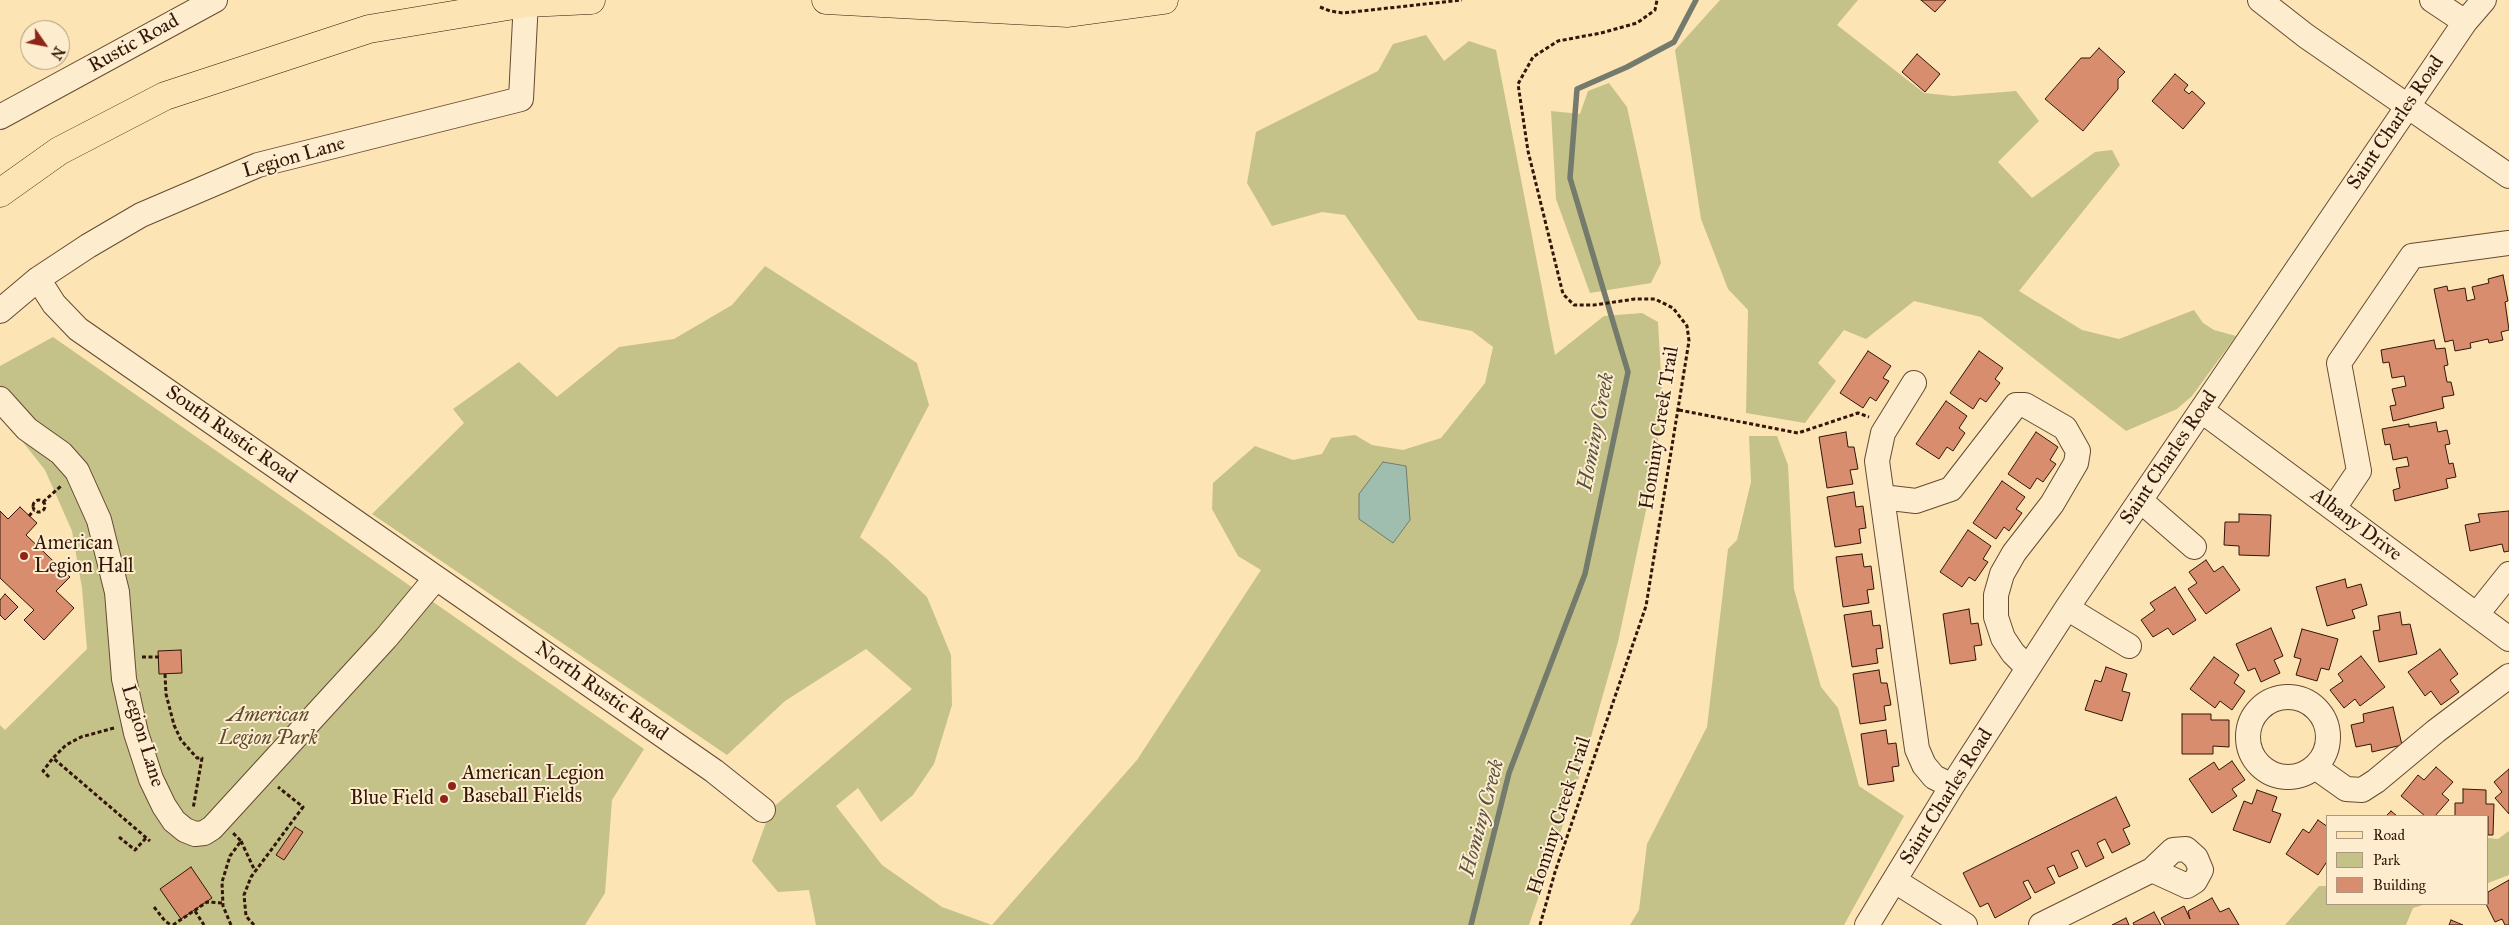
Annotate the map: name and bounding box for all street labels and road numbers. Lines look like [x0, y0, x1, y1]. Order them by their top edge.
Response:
street label: Rustic Road [85, 9, 183, 79]
street label: Saint Charles Road [2342, 52, 2450, 194]
street label: Legion Lane [240, 132, 348, 184]
street label: Hominy Creek Trail [1635, 345, 1685, 511]
street label: South Rustic Road [161, 381, 301, 489]
street label: Saint Charles Road [2115, 387, 2223, 529]
street label: Albany Drive [2306, 483, 2406, 567]
street label: North Rustic Road [530, 637, 672, 747]
street label: Legion Lane [115, 682, 169, 790]
street label: Saint Charles Road [1895, 724, 1999, 870]
street label: Hominy Creek Trail [1523, 734, 1597, 898]

